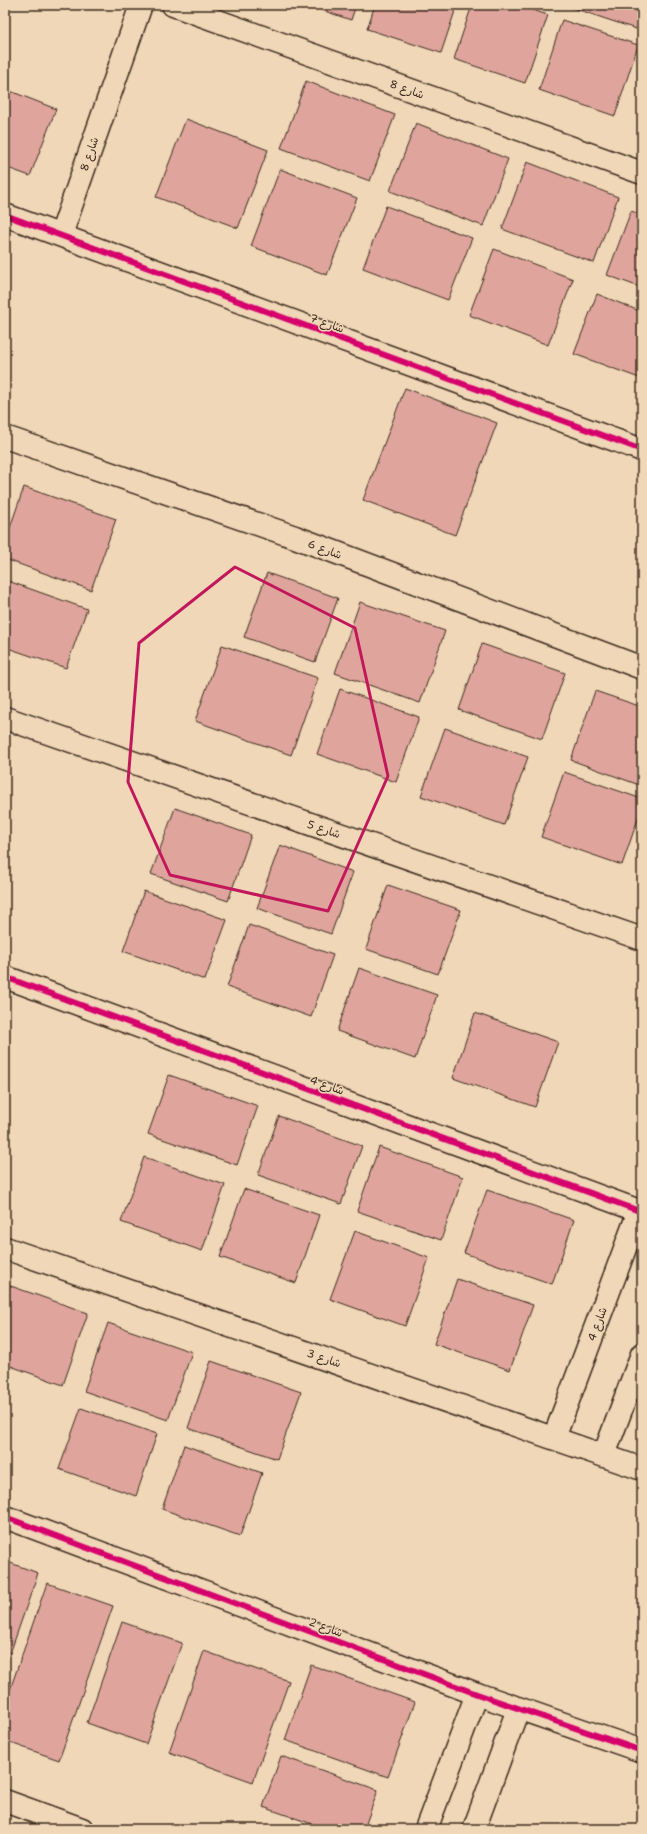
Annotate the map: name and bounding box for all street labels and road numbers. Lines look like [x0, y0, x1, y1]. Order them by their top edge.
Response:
street label: شارع 8 [387, 76, 426, 103]
street label: شارع 8 [77, 135, 103, 174]
street label: شارع 7 [307, 310, 346, 337]
street label: شارع 6 [305, 536, 344, 564]
street label: شارع 5 [305, 817, 343, 843]
street label: شارع 4 [307, 1072, 346, 1099]
street label: شارع 4 [584, 1305, 612, 1344]
street label: شارع 3 [304, 1346, 343, 1372]
street label: شارع 2 [306, 1614, 345, 1642]

